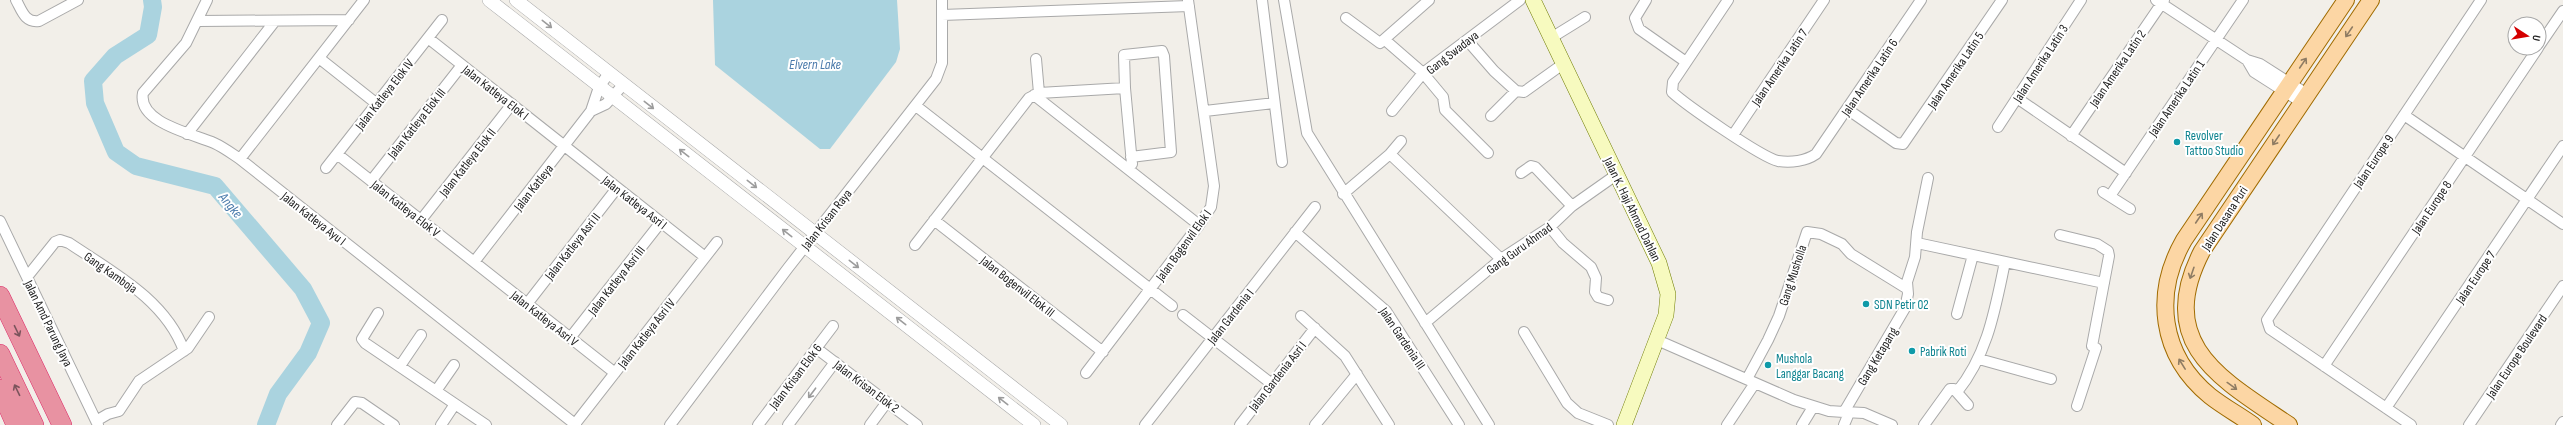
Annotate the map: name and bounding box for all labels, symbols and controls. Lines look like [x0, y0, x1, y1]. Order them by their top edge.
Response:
north arrow [2507, 16, 2547, 56]
one-way arrow [541, 20, 552, 29]
street label: Jalan Amerika Latin 3 [2009, 22, 2072, 106]
street label: Jalan Amerika Latin 7 [1748, 25, 1812, 110]
one-way arrow [2345, 26, 2353, 37]
street label: Gang Swadaya [1423, 27, 1482, 78]
street label: Jalan Amerika Latin 2 [2086, 27, 2149, 111]
street label: Jalan Amerika Latin 5 [1924, 29, 1987, 113]
text: U [2529, 34, 2543, 42]
street label: Jalan Amerika Latin 6 [1838, 36, 1902, 120]
street label: Jalan Katleya Elok IV [352, 56, 418, 134]
water label: Elvern Lake [789, 56, 841, 73]
street label: Jalan Amerika Latin 1 [2145, 57, 2209, 141]
one-way arrow [2299, 58, 2307, 69]
street label: Jalan Katleya Elok I [458, 61, 532, 124]
street label: Jalan Katleya Elok III [384, 85, 449, 163]
one-way arrow [643, 101, 654, 109]
street label: Jalan Katleya Elok II [435, 125, 499, 201]
place label: Revolver Tattoo Studio [2185, 128, 2243, 159]
street label: Jalan Europe 9 [2350, 132, 2398, 192]
one-way arrow [2272, 134, 2280, 145]
marker: Revolver Tattoo Studio [2172, 137, 2182, 147]
one-way arrow [679, 149, 690, 157]
street label: Jalan K. Haji Ahmad Dahlan [1600, 154, 1664, 264]
street label: Jalan Katleya [510, 161, 557, 215]
street label: Jalan Katleya Asri I [598, 172, 670, 233]
street label: Jalan Katleya Elok V [367, 176, 443, 241]
street label: Jalan Europe 8 [2408, 178, 2456, 238]
one-way arrow [746, 180, 757, 189]
street label: Jalan Dasana Puri [2198, 183, 2252, 255]
street label: Jalan Krisan Raya [798, 186, 855, 254]
water label: Angke [214, 188, 247, 222]
street label: Jalan Katleya Ayu I [277, 188, 349, 249]
street label: Jalan Bogenvil Elok I [1152, 207, 1215, 285]
street label: Jalan Katleya Asri II [541, 210, 604, 284]
one-way arrow [2195, 212, 2203, 223]
street label: Gang Guru Ahmad [1484, 220, 1556, 278]
one-way arrow [782, 228, 793, 237]
street label: Jalan Katleya Asri III [584, 243, 649, 319]
street label: Gang Musholla [1776, 243, 1810, 308]
street label: Jalan Europe 7 [2452, 247, 2500, 308]
street label: Gang Kamboja [81, 249, 140, 297]
street label: Jalan Bogenvil Elok III [976, 252, 1058, 321]
one-way arrow [849, 260, 860, 268]
one-way arrow [2187, 267, 2195, 279]
street label: Jalan Amd Parung Jaya [20, 277, 76, 369]
street label: Jalan Gardenia I [1204, 286, 1257, 348]
street label: Jalan Katleya Asri V [507, 287, 581, 350]
street label: Jalan Katleya Asri IV [614, 296, 679, 372]
place label: SDN Petir 02 [1874, 297, 1929, 313]
marker: SDN Petir 02 [1861, 299, 1871, 309]
street label: Jalan Gardenia III [1375, 304, 1429, 373]
street label: Jalan Europe Boulevard [2482, 311, 2551, 403]
one-way arrow [895, 317, 906, 326]
street label: Gang Ketapang [1854, 324, 1901, 389]
one-way arrow [14, 325, 21, 337]
street label: Jalan Gardenia Asri I [1245, 338, 1310, 416]
street label: Jalan Krisan Elok 6 [765, 340, 826, 413]
place label: Pabrik Roti [1920, 344, 1967, 360]
marker: Pabrik Roti [1907, 346, 1917, 356]
place label: Mushola Langgar Bacang [1776, 351, 1844, 382]
street label: Jalan Krisan Elok 2 [830, 356, 902, 417]
one-way arrow [2178, 358, 2186, 369]
marker: Mushola Langgar Bacang [1763, 360, 1773, 370]
one-way arrow [2227, 382, 2238, 390]
one-way arrow [13, 384, 20, 396]
one-way arrow [808, 388, 816, 399]
one-way arrow [998, 397, 1009, 405]

